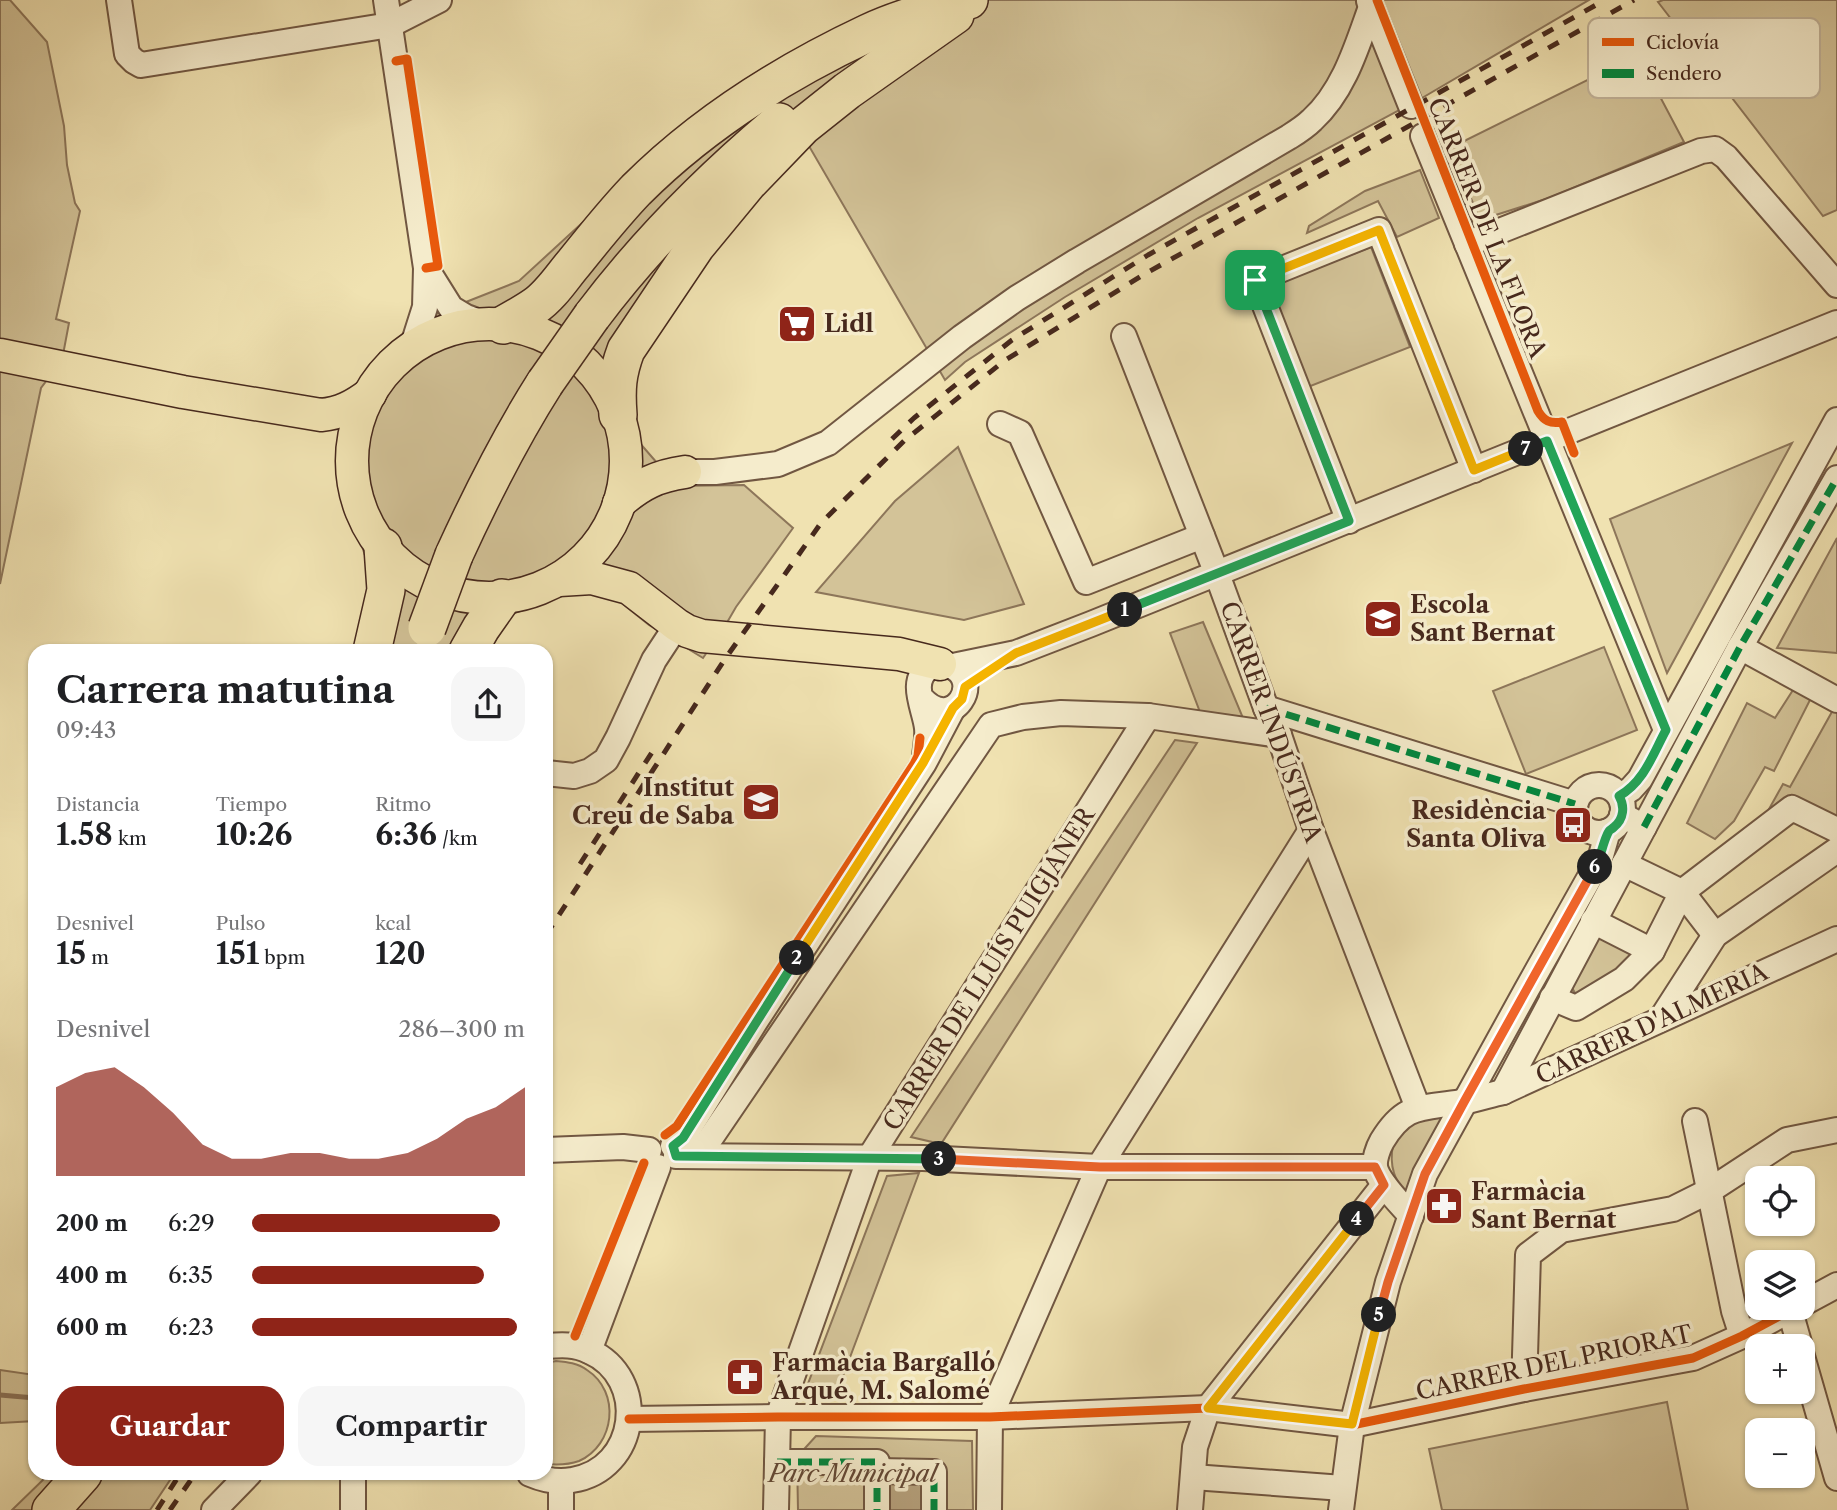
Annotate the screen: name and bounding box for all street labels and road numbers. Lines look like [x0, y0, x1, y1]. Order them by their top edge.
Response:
street label: CARRER DE LA FLORA [1422, 93, 1553, 363]
street label: CARRER INDÚSTRIA [1214, 597, 1330, 847]
street label: CARRER DE LLUÍS PUIGJANER [876, 800, 1101, 1136]
street label: CARRER D'ALMERIA [1531, 956, 1774, 1090]
street label: CARRER DEL PRIORAT [1413, 1319, 1695, 1406]

